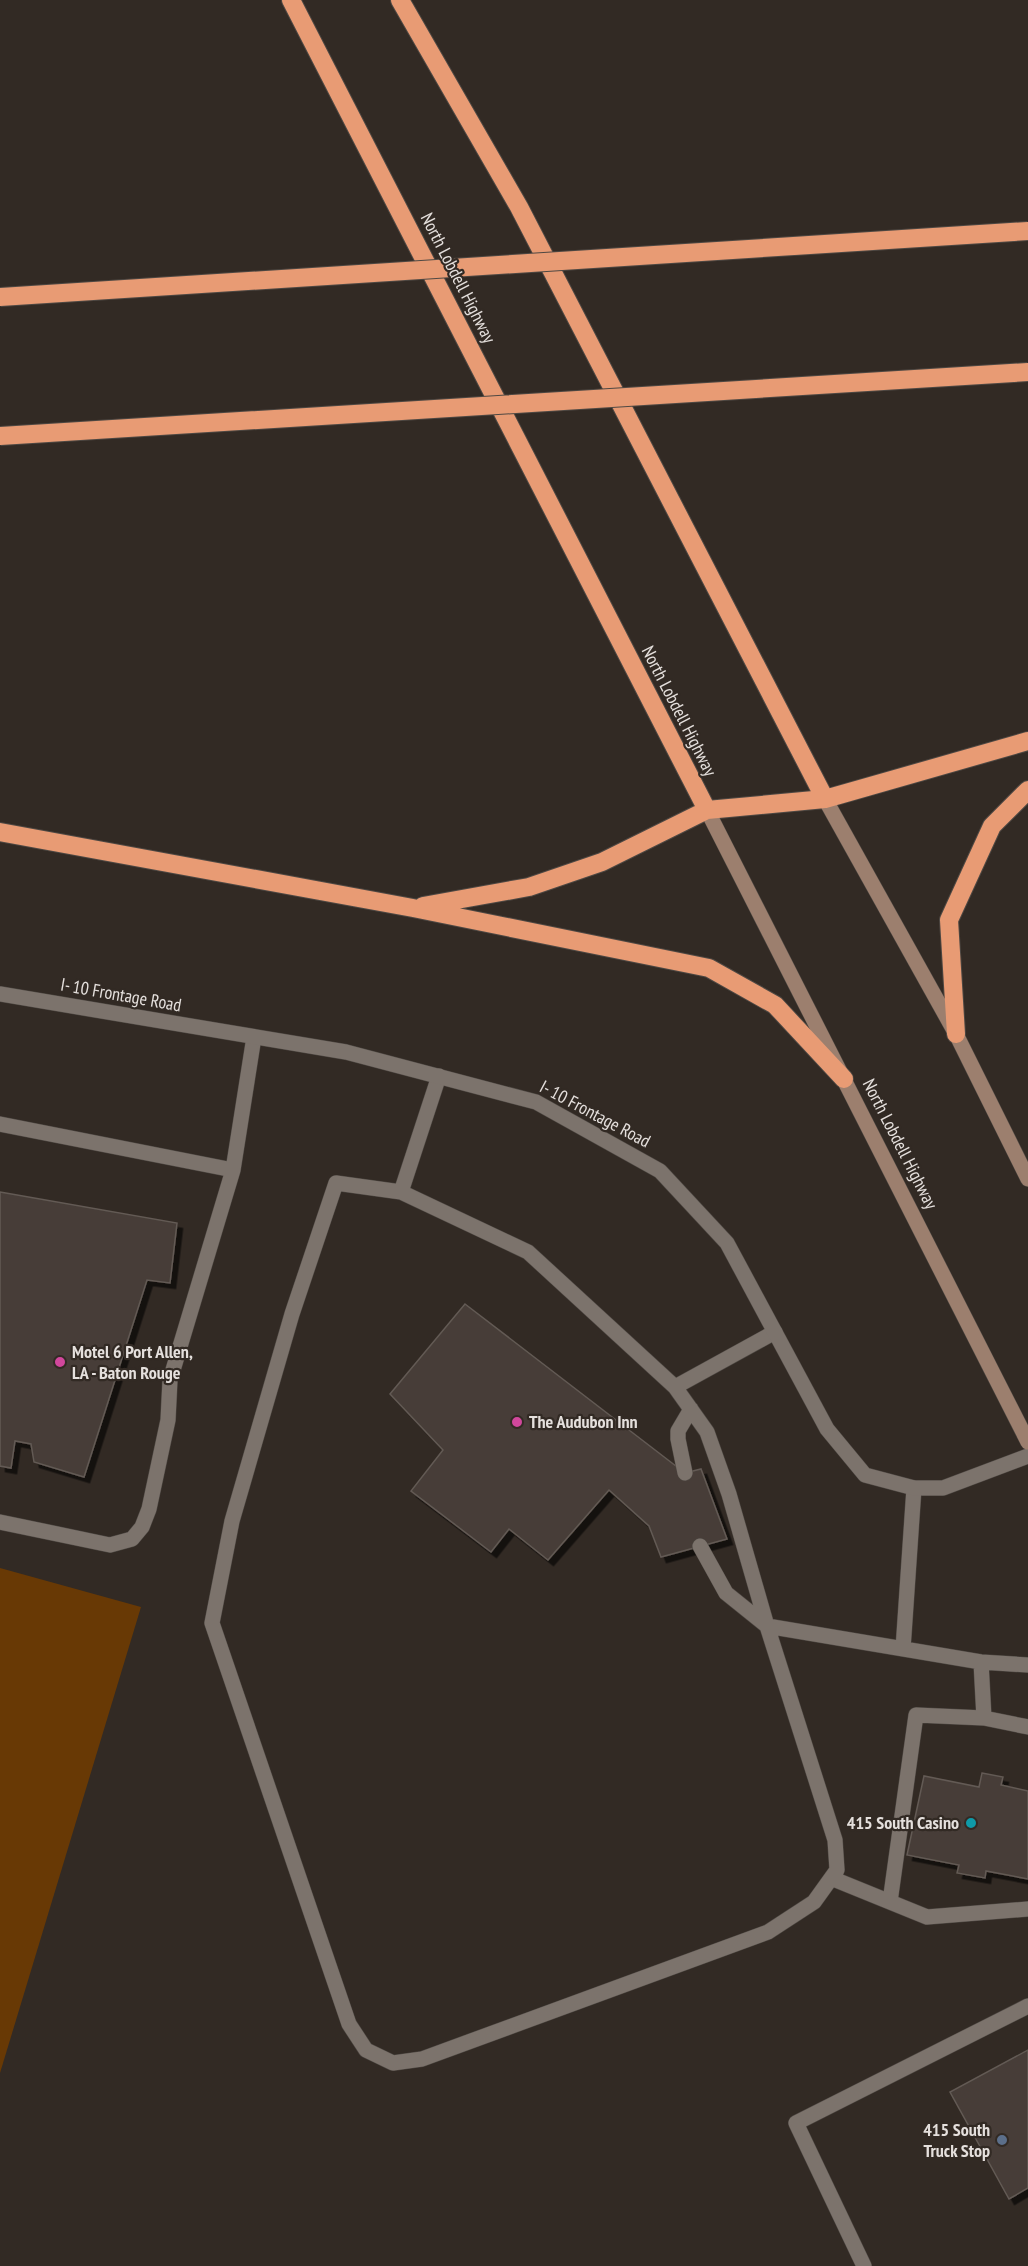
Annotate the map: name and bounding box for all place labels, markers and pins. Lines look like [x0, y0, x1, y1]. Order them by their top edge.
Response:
place label: Motel 6 Port Allen, LA - Baton Rouge [72, 1340, 193, 1384]
marker: Motel 6 Port Allen, LA - Baton Rouge [53, 1355, 67, 1369]
place label: The Audubon Inn [529, 1410, 638, 1433]
marker: The Audubon Inn [510, 1415, 524, 1429]
place label: 415 South Casino [847, 1811, 959, 1834]
marker: 415 South Casino [964, 1816, 978, 1830]
place label: 415 South Truck Stop [923, 2118, 990, 2162]
marker: 415 South Truck Stop [995, 2133, 1009, 2147]

